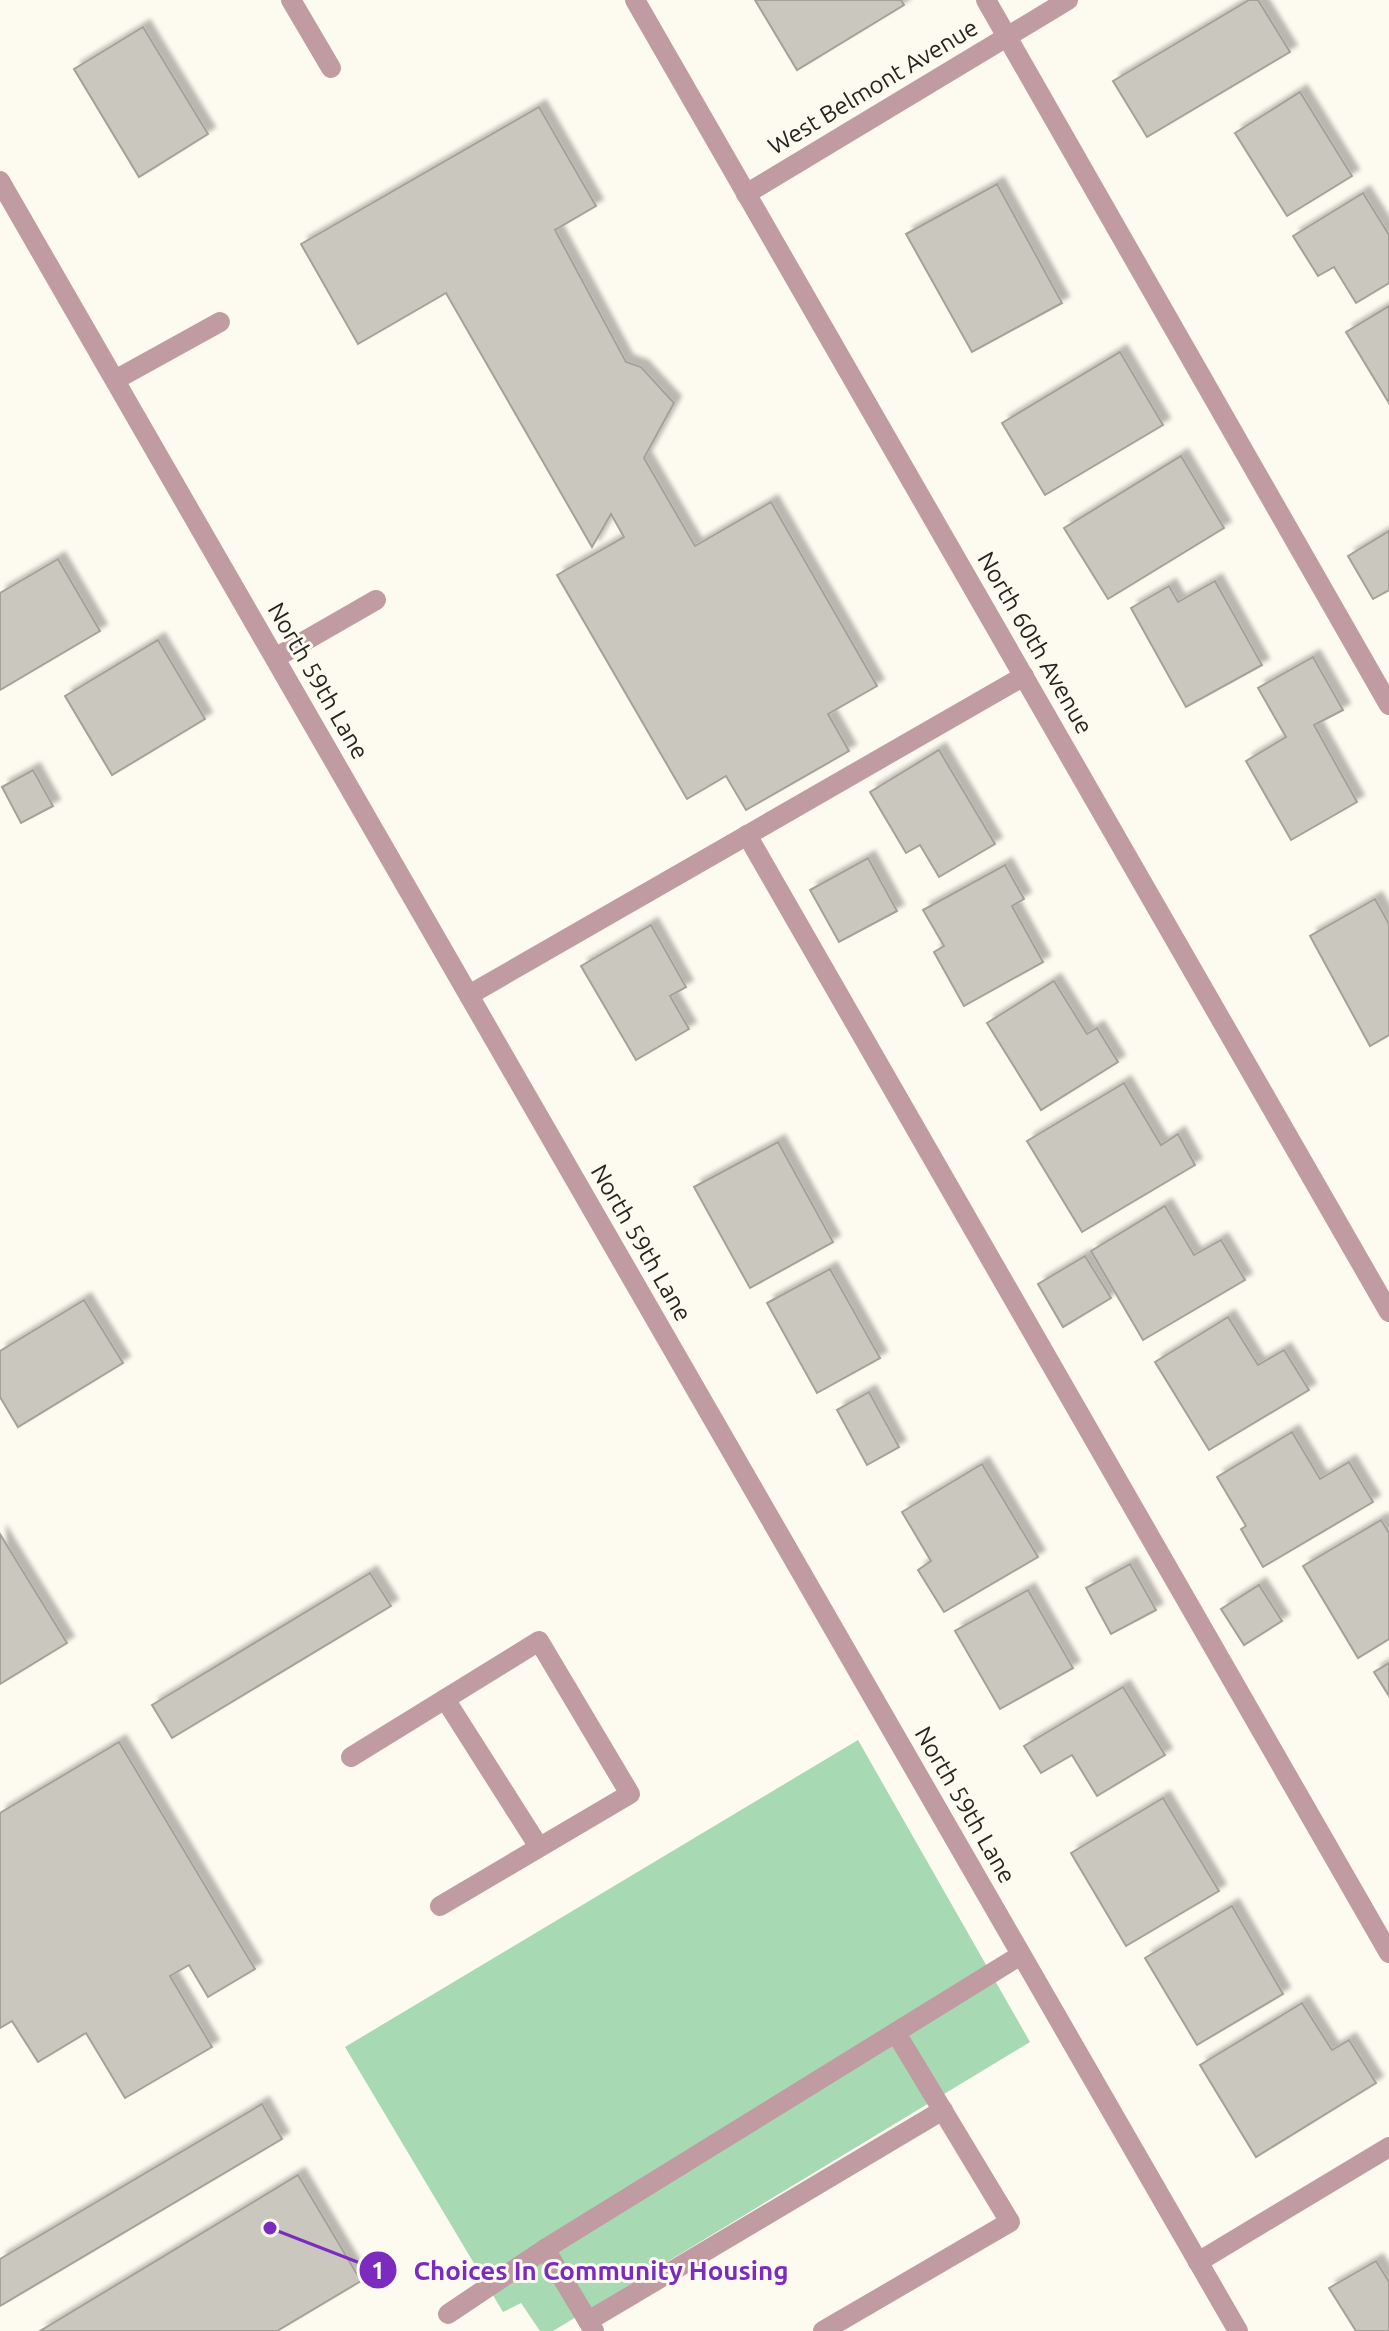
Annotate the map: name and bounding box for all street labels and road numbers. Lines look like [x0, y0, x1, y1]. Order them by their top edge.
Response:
street label: West Belmont Avenue [763, 13, 982, 160]
street label: North 60th Avenue [972, 547, 1098, 738]
street label: North 59th Lane [263, 598, 374, 764]
street label: North 59th Lane [586, 1160, 697, 1326]
street label: North 59th Lane [910, 1722, 1021, 1888]

